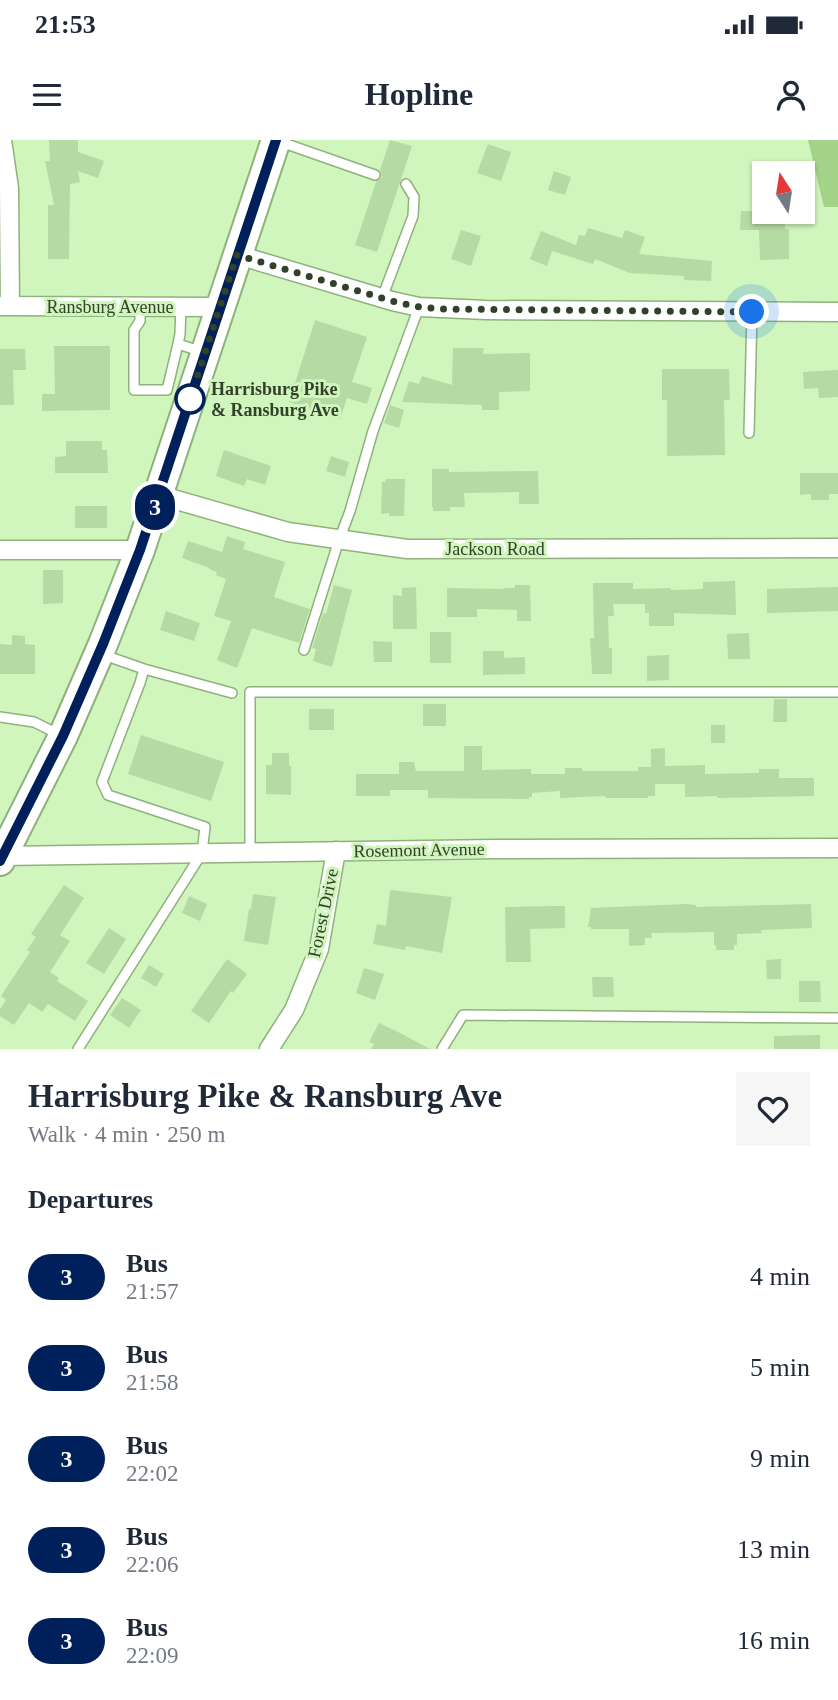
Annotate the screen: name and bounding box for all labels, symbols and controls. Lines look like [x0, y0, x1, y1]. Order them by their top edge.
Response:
text: 21:53 [35, 10, 96, 39]
icon: menu [28, 76, 66, 114]
text: Hopline [365, 76, 473, 112]
icon: person [772, 76, 810, 114]
north arrow [752, 161, 816, 224]
map controls [752, 161, 815, 224]
your location [734, 294, 769, 329]
street label: Ransburg Avenue [47, 297, 173, 317]
place label: Harrisburg Pike & Ransburg Ave [211, 379, 339, 420]
marker: Harrisburg Pike & Ransburg Ave [175, 384, 205, 414]
line badge: 3 [132, 484, 178, 530]
text: 3 [149, 494, 161, 520]
street label: Jackson Road [445, 539, 545, 559]
street label: Rosemont Avenue [353, 839, 485, 861]
street label: Forest Drive [304, 867, 342, 959]
button: heart [736, 1072, 810, 1146]
text: Harrisburg Pike & Ransburg Ave [28, 1078, 502, 1114]
text: Walk · 4 min · 250 m [28, 1122, 225, 1147]
text: Departures [28, 1185, 153, 1214]
text: Bus [126, 1249, 168, 1278]
text: 4 min [750, 1262, 810, 1291]
text: 3 [61, 1264, 73, 1290]
text: 21:57 [126, 1279, 178, 1304]
text: Bus [126, 1340, 168, 1369]
text: 5 min [750, 1353, 810, 1382]
text: 3 [61, 1355, 73, 1381]
text: 21:58 [126, 1370, 178, 1395]
text: Bus [126, 1431, 168, 1460]
text: 9 min [750, 1444, 810, 1473]
text: 3 [61, 1446, 73, 1472]
text: 22:02 [126, 1461, 178, 1486]
text: Bus [126, 1522, 168, 1551]
text: 13 min [737, 1535, 810, 1564]
text: 3 [61, 1537, 73, 1563]
text: 22:06 [126, 1552, 178, 1577]
text: Bus [126, 1613, 168, 1642]
text: 16 min [737, 1626, 810, 1655]
text: 3 [61, 1628, 73, 1654]
text: 22:09 [126, 1643, 178, 1668]

